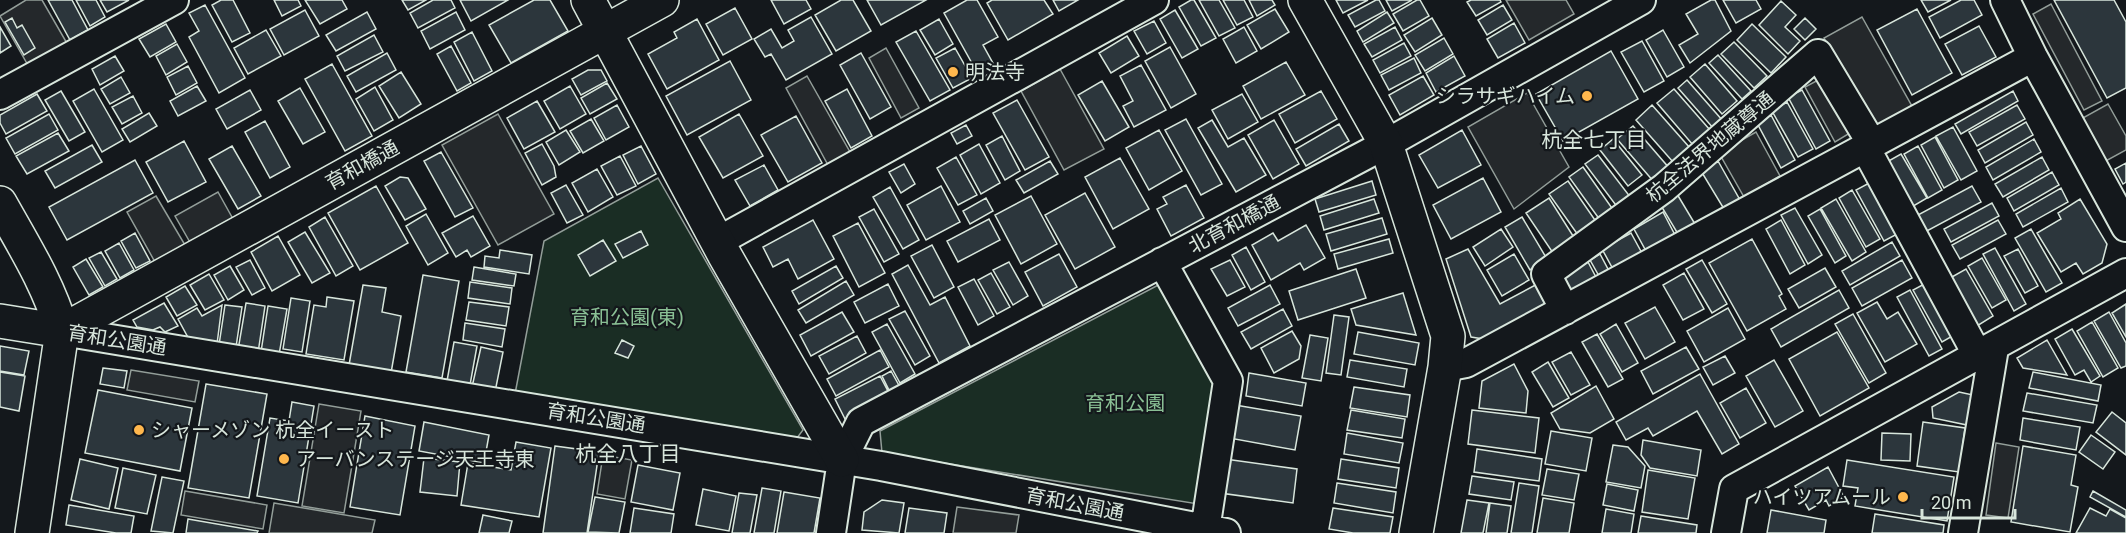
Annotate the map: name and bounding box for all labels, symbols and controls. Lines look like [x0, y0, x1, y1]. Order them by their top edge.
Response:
place label: 明法寺 [965, 60, 1025, 84]
marker: 明法寺 [946, 65, 960, 79]
place label: シラサギハイム [1436, 84, 1575, 108]
street label: 杭全法界地蔵尊通 [1641, 86, 1779, 208]
marker: シラサギハイム [1580, 89, 1594, 103]
district label: 杭全七丁目 [1542, 128, 1647, 152]
street label: 育和橋通 [321, 135, 403, 195]
street label: 北育和橋通 [1184, 190, 1284, 258]
park label: 育和公園(東) [570, 305, 684, 329]
street label: 育和公園通 [66, 320, 168, 360]
park label: 育和公園 [1085, 391, 1165, 415]
street label: 育和公園通 [545, 398, 647, 438]
place label: シャーメゾン 杭全イースト [151, 418, 394, 442]
marker: シャーメゾン 杭全イースト [132, 423, 146, 437]
district label: 杭全八丁目 [576, 442, 681, 466]
place label: アーバンステージ天王寺東 [296, 447, 535, 471]
marker: アーバンステージ天王寺東 [277, 452, 291, 466]
scale bar [1922, 482, 2015, 520]
street label: 育和公園通 [1024, 483, 1126, 525]
place label: ハイツアムール [1753, 485, 1891, 509]
marker: ハイツアムール [1896, 490, 1910, 504]
text: 20 m [1931, 492, 1971, 513]

